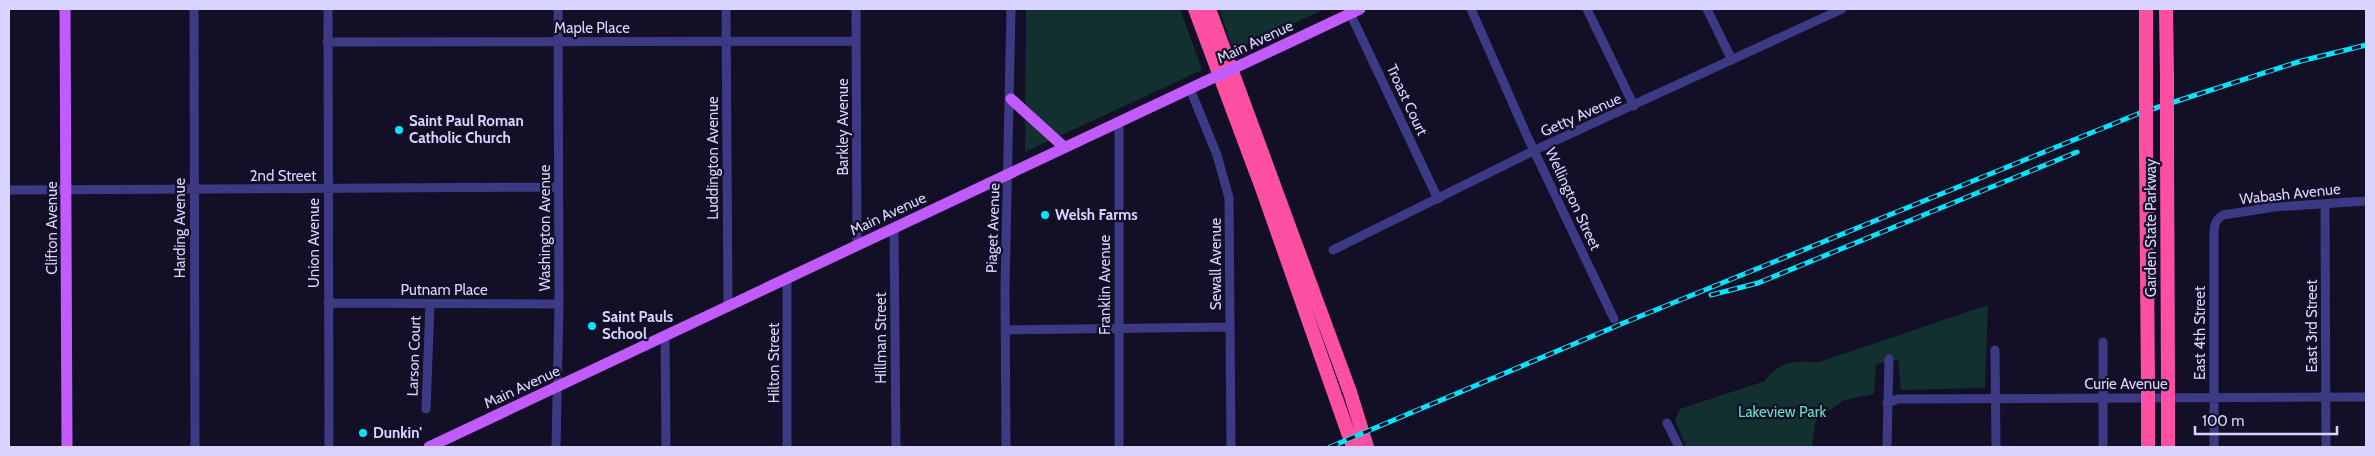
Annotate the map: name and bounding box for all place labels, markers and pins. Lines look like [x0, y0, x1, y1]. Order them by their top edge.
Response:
place label: Saint Paul Roman Catholic Church [409, 112, 524, 147]
marker: Saint Paul Roman Catholic Church [393, 124, 405, 136]
place label: Welsh Farms [1055, 206, 1138, 224]
marker: Welsh Farms [1039, 209, 1051, 221]
place label: Saint Pauls School [602, 308, 673, 343]
marker: Saint Pauls School [586, 320, 598, 332]
place label: Dunkin' [373, 424, 422, 442]
marker: Dunkin' [357, 427, 369, 439]

